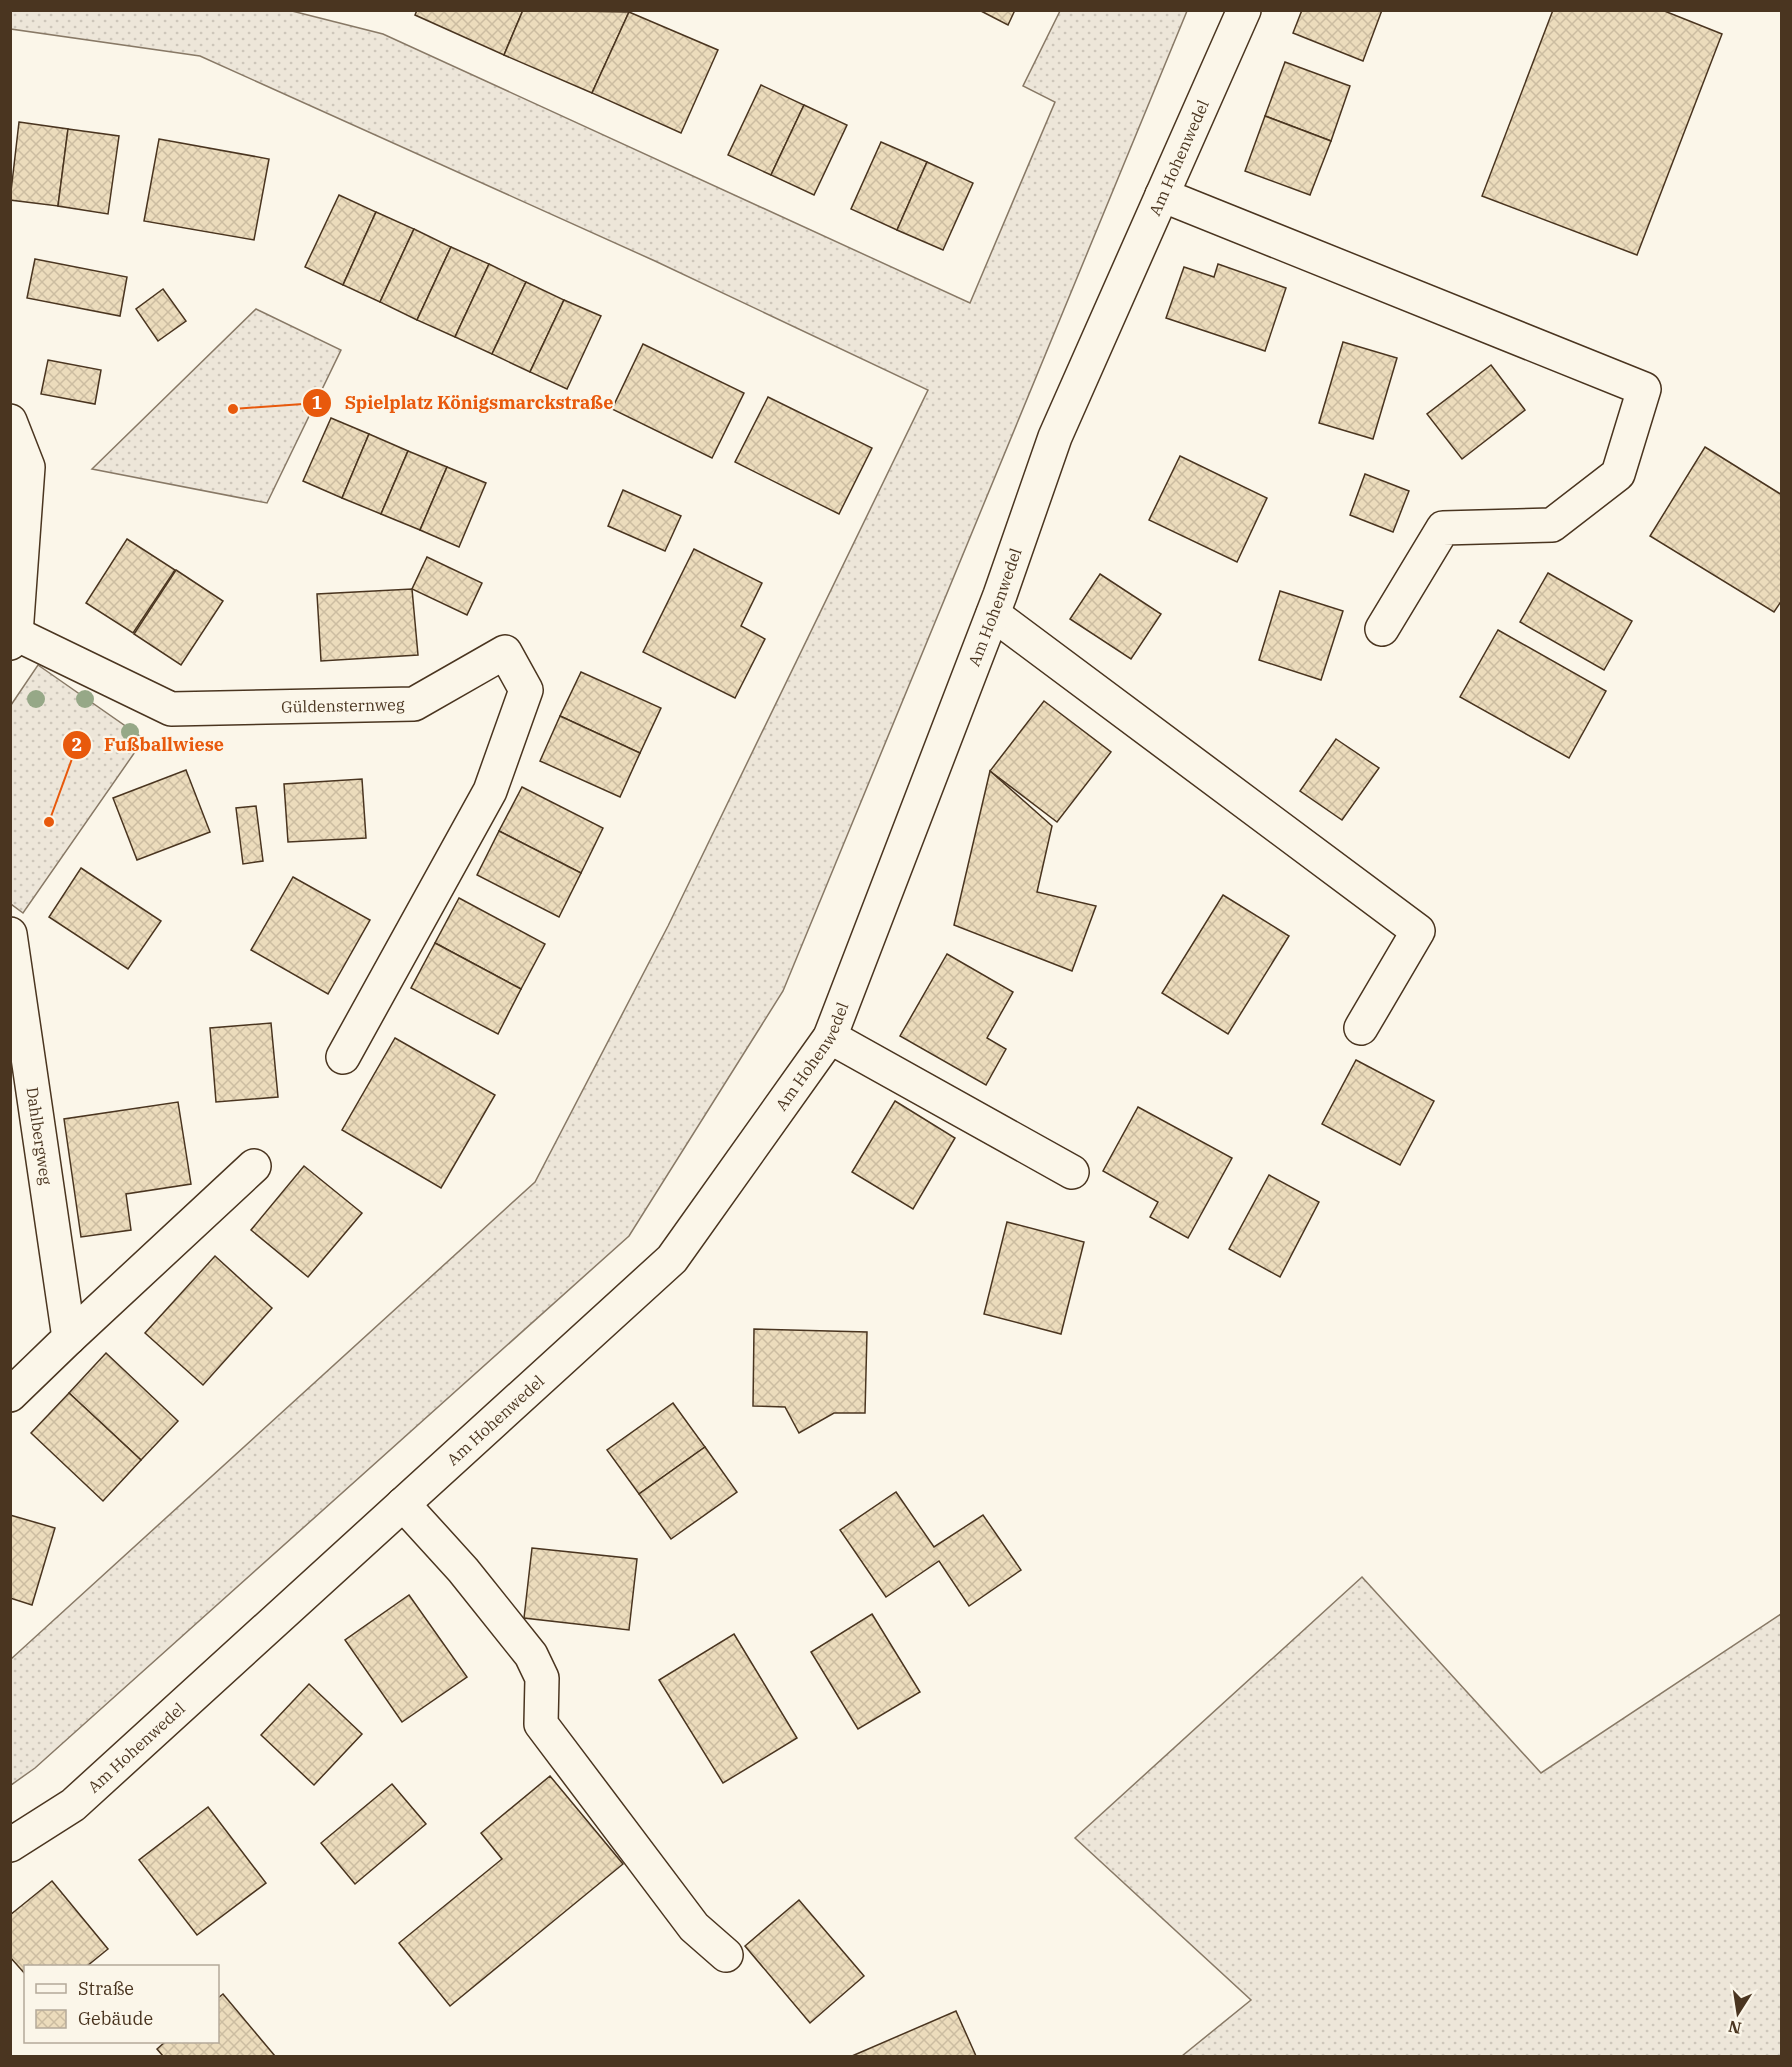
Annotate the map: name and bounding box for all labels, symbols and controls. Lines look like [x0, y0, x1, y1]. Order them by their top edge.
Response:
street label: Am Hohenwedel [1144, 97, 1213, 219]
callout: Spielplatz Königsmarckstraße [302, 385, 625, 421]
text: 1 [312, 391, 323, 414]
text: Spielplatz Königsmarckstraße [345, 391, 613, 414]
street label: Am Hohenwedel [964, 545, 1026, 669]
street label: Güldensternweg [281, 694, 405, 717]
callout: Fußballwiese [62, 727, 236, 763]
text: 2 [72, 733, 82, 756]
text: Fußballwiese [104, 733, 224, 756]
street label: Am Hohenwedel [771, 999, 853, 1114]
street label: Dahlbergweg [22, 1086, 57, 1186]
street label: Am Hohenwedel [443, 1371, 548, 1469]
street label: Am Hohenwedel [83, 1698, 189, 1797]
legend [24, 1965, 219, 2043]
text: Straße [78, 1977, 134, 2000]
north arrow [1708, 1983, 1768, 2043]
text: Gebäude [78, 2007, 153, 2030]
text: N [1727, 2017, 1743, 2039]

